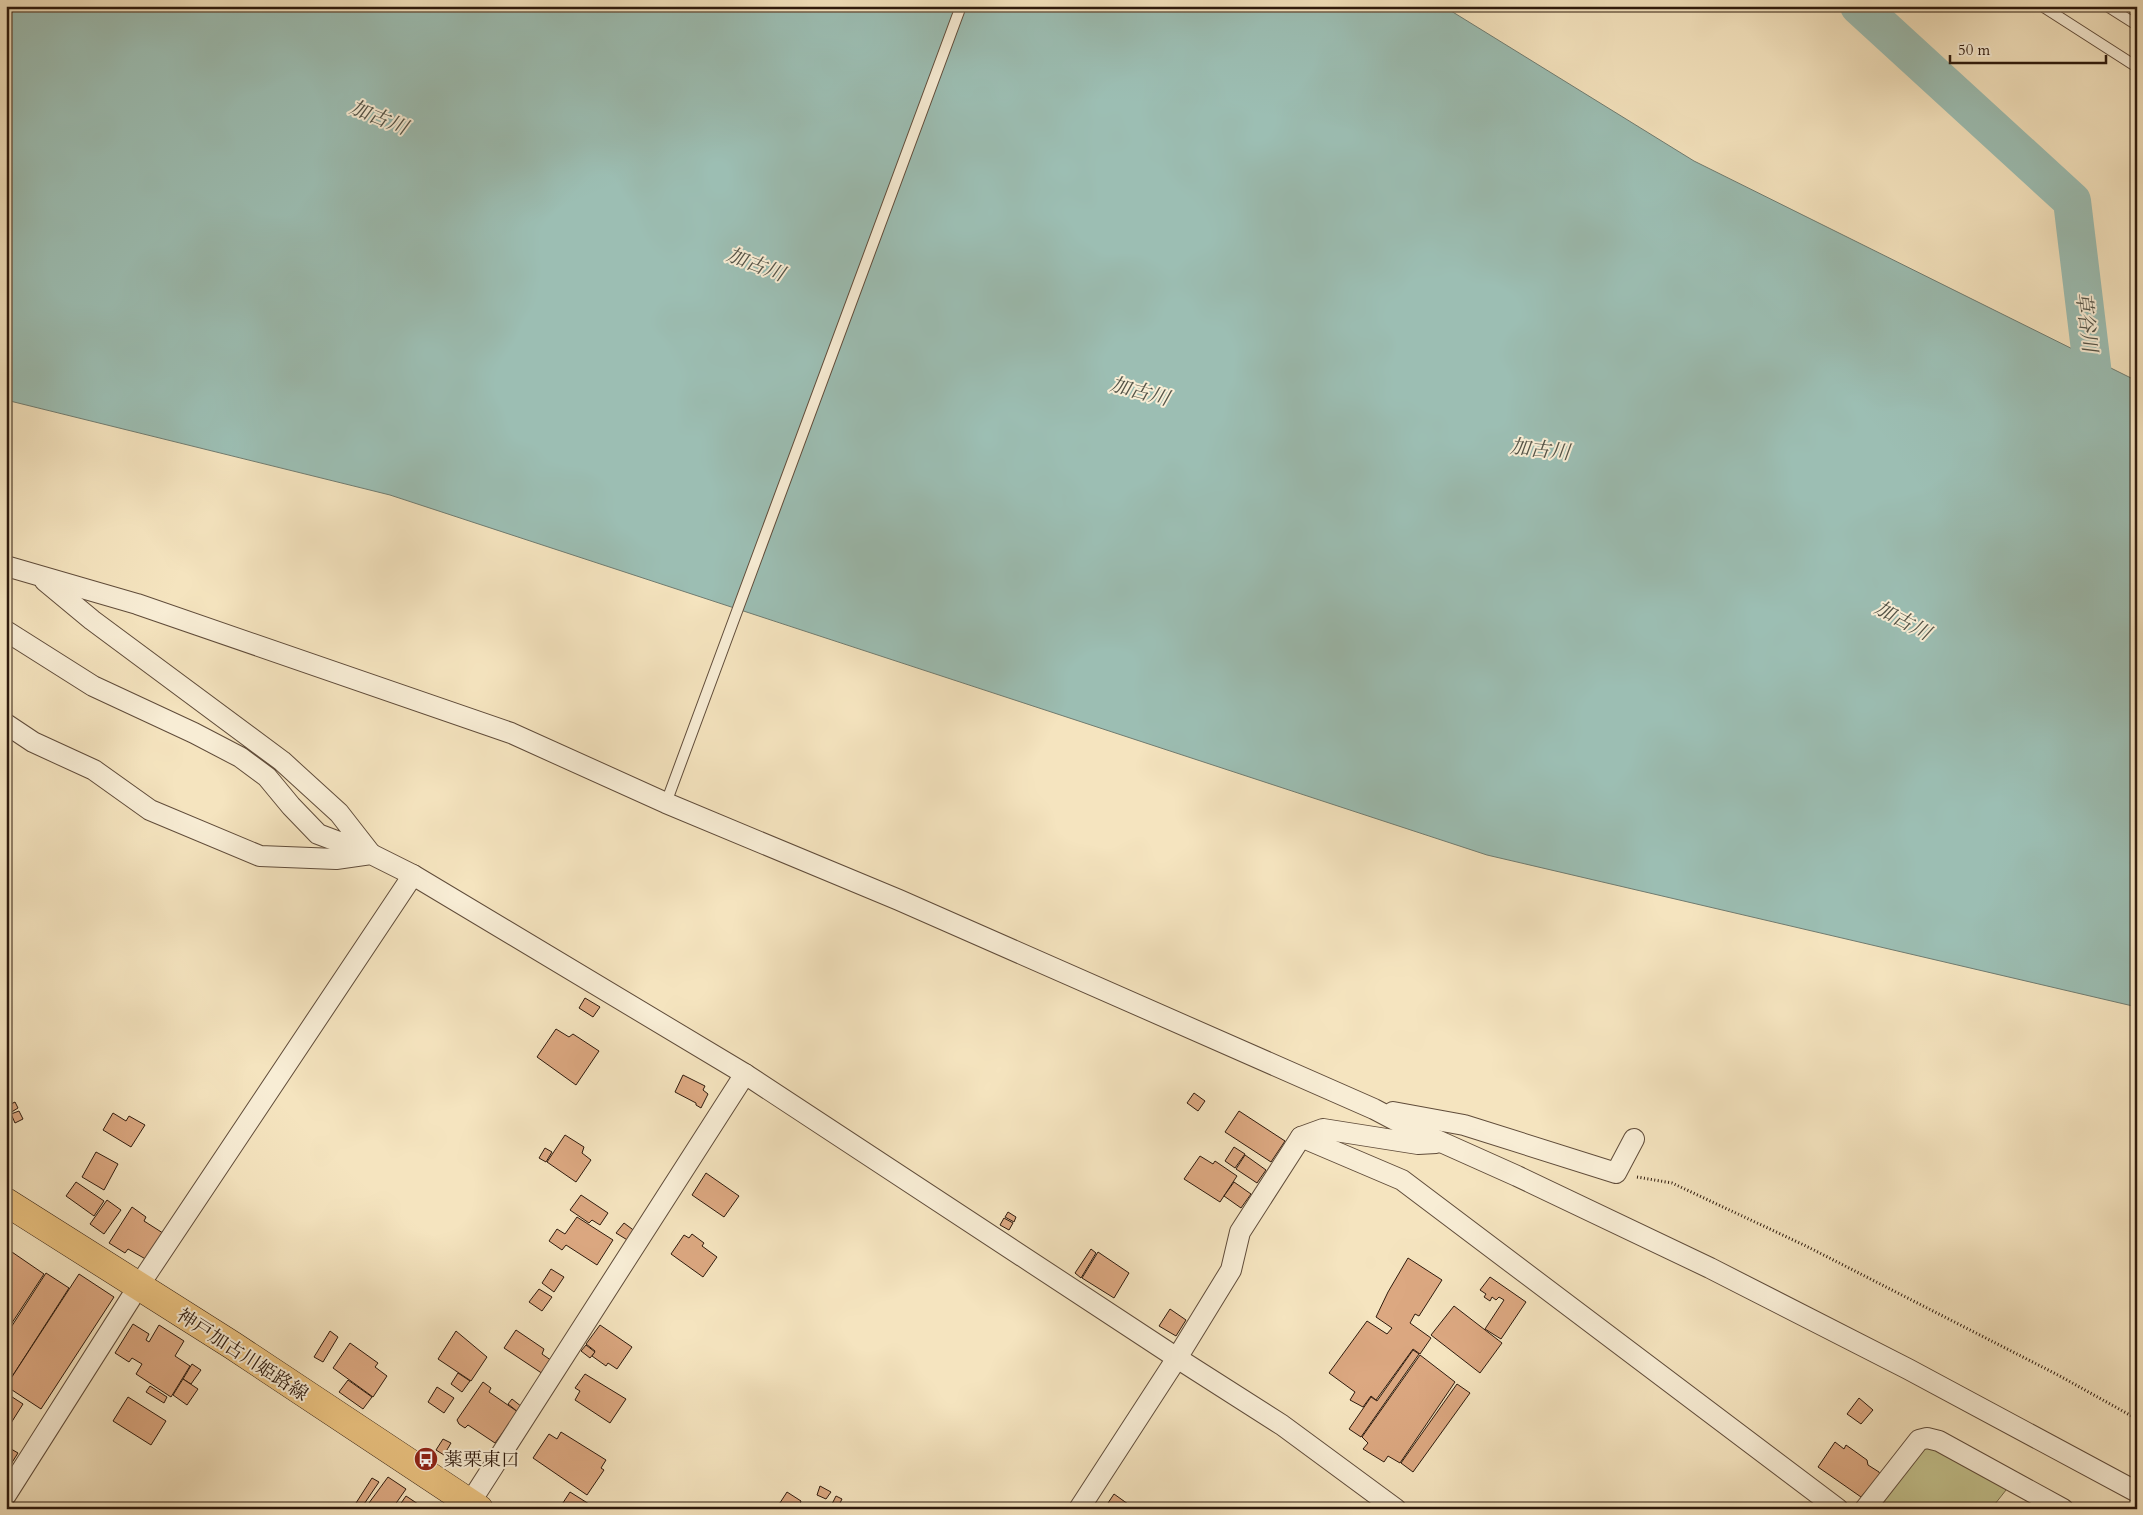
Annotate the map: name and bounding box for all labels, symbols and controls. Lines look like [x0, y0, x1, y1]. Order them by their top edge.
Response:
scale bar [1950, 32, 2107, 64]
text: 50 m [1958, 40, 1990, 60]
water label: 加古川 [346, 94, 414, 142]
water label: 加古川 [723, 241, 791, 289]
water label: 草谷川 [2069, 291, 2104, 355]
water label: 加古川 [1107, 371, 1174, 413]
water label: 加古川 [1509, 433, 1573, 466]
water label: 加古川 [1870, 594, 1937, 647]
street label: 神戸加古川姫路線 [172, 1303, 313, 1407]
bus stop icon: 薬栗東口 [413, 1446, 439, 1472]
place label: 薬栗東口 [444, 1447, 520, 1473]

